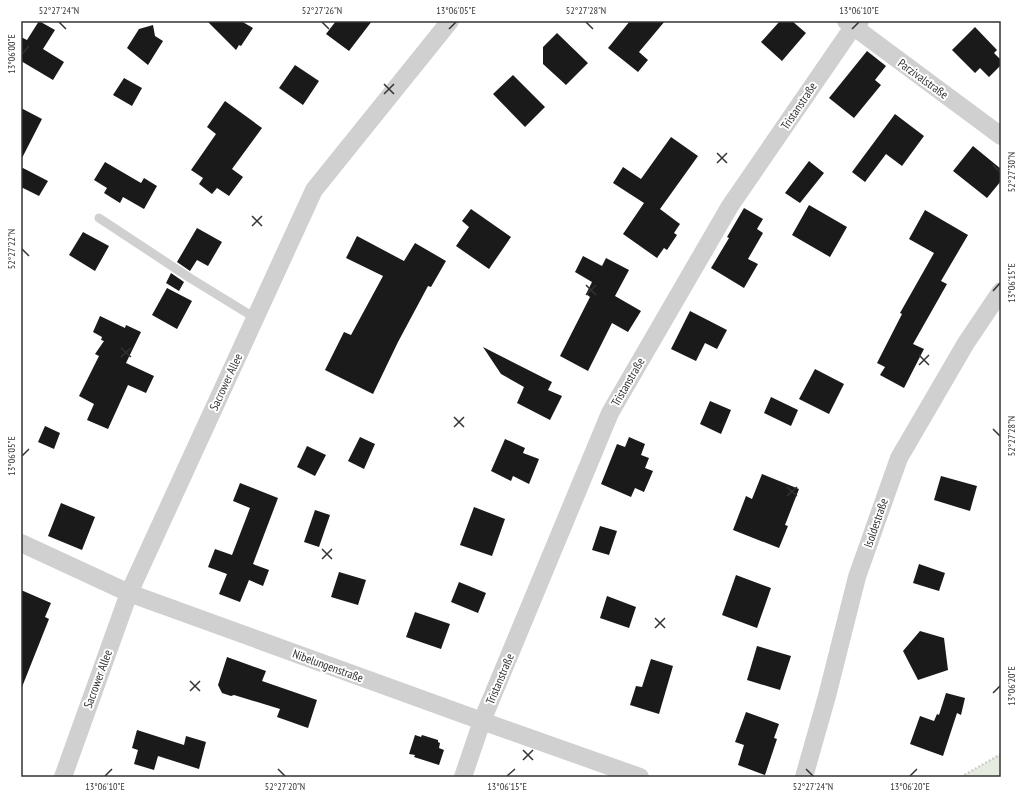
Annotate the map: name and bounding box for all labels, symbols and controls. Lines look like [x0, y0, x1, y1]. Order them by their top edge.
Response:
text: 52°27'24"N [39, 4, 79, 17]
text: 52°27'26"N [302, 4, 342, 17]
text: 13°06'05"E [436, 4, 476, 17]
text: 52°27'28"N [566, 4, 606, 17]
text: 13°06'10"E [839, 4, 879, 17]
text: 13°06'00"E [5, 34, 18, 74]
street label: Parzivalstraße [895, 55, 951, 102]
street label: Tristanstraße [777, 79, 820, 132]
text: 52°27'30"N [1005, 152, 1018, 192]
text: 52°27'22"N [5, 229, 18, 269]
text: 13°06'15"E [1005, 263, 1018, 303]
street label: Sacrower Allee [206, 351, 245, 413]
street label: Tristanstraße [608, 355, 648, 409]
text: 52°27'28"N [1005, 416, 1018, 456]
text: 13°06'05"E [5, 436, 18, 476]
street label: Isoldestraße [860, 496, 891, 550]
street label: Nibelungenstraße [291, 646, 366, 685]
street label: Sacrower Allee [80, 648, 115, 710]
street label: Tristanstraße [482, 651, 517, 707]
text: 13°06'20"E [1005, 666, 1018, 706]
text: 13°06'10"E [85, 780, 125, 793]
text: 52°27'20"N [265, 780, 305, 793]
text: 13°06'15"E [487, 780, 527, 793]
text: 52°27'24"N [793, 780, 833, 793]
text: 13°06'20"E [890, 780, 930, 793]

